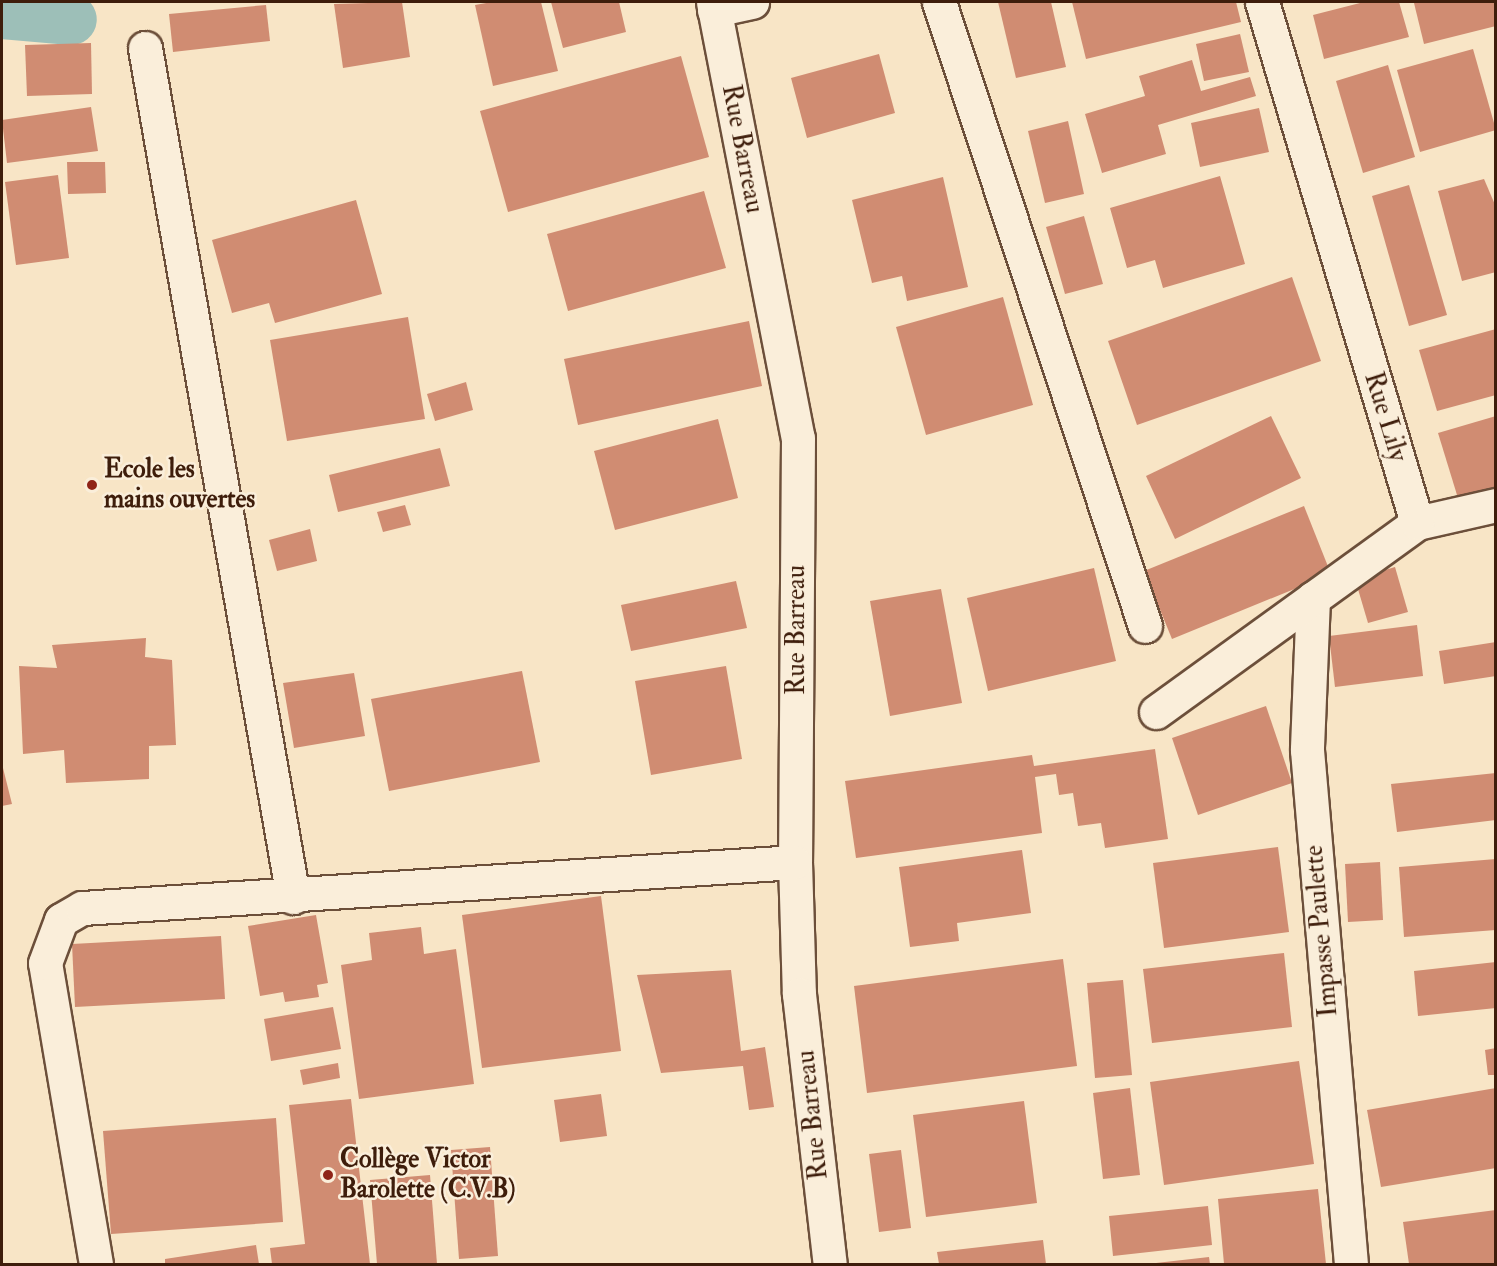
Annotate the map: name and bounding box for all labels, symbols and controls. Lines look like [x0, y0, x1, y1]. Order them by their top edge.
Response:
street label: Rue Barreau [714, 82, 770, 216]
street label: Rue Lily [1357, 368, 1413, 466]
place label: Ecole les mains ouvertes [104, 454, 255, 516]
marker: Ecole les mains ouvertes [85, 478, 99, 492]
street label: Rue Barreau [781, 565, 813, 695]
street label: Impasse Paulette [1299, 844, 1345, 1018]
street label: Rue Barreau [791, 1049, 835, 1181]
place label: Collège Victor Barolette (C.V.B) [340, 1144, 515, 1206]
marker: Collège Victor Barolette (C.V.B) [321, 1168, 335, 1182]

